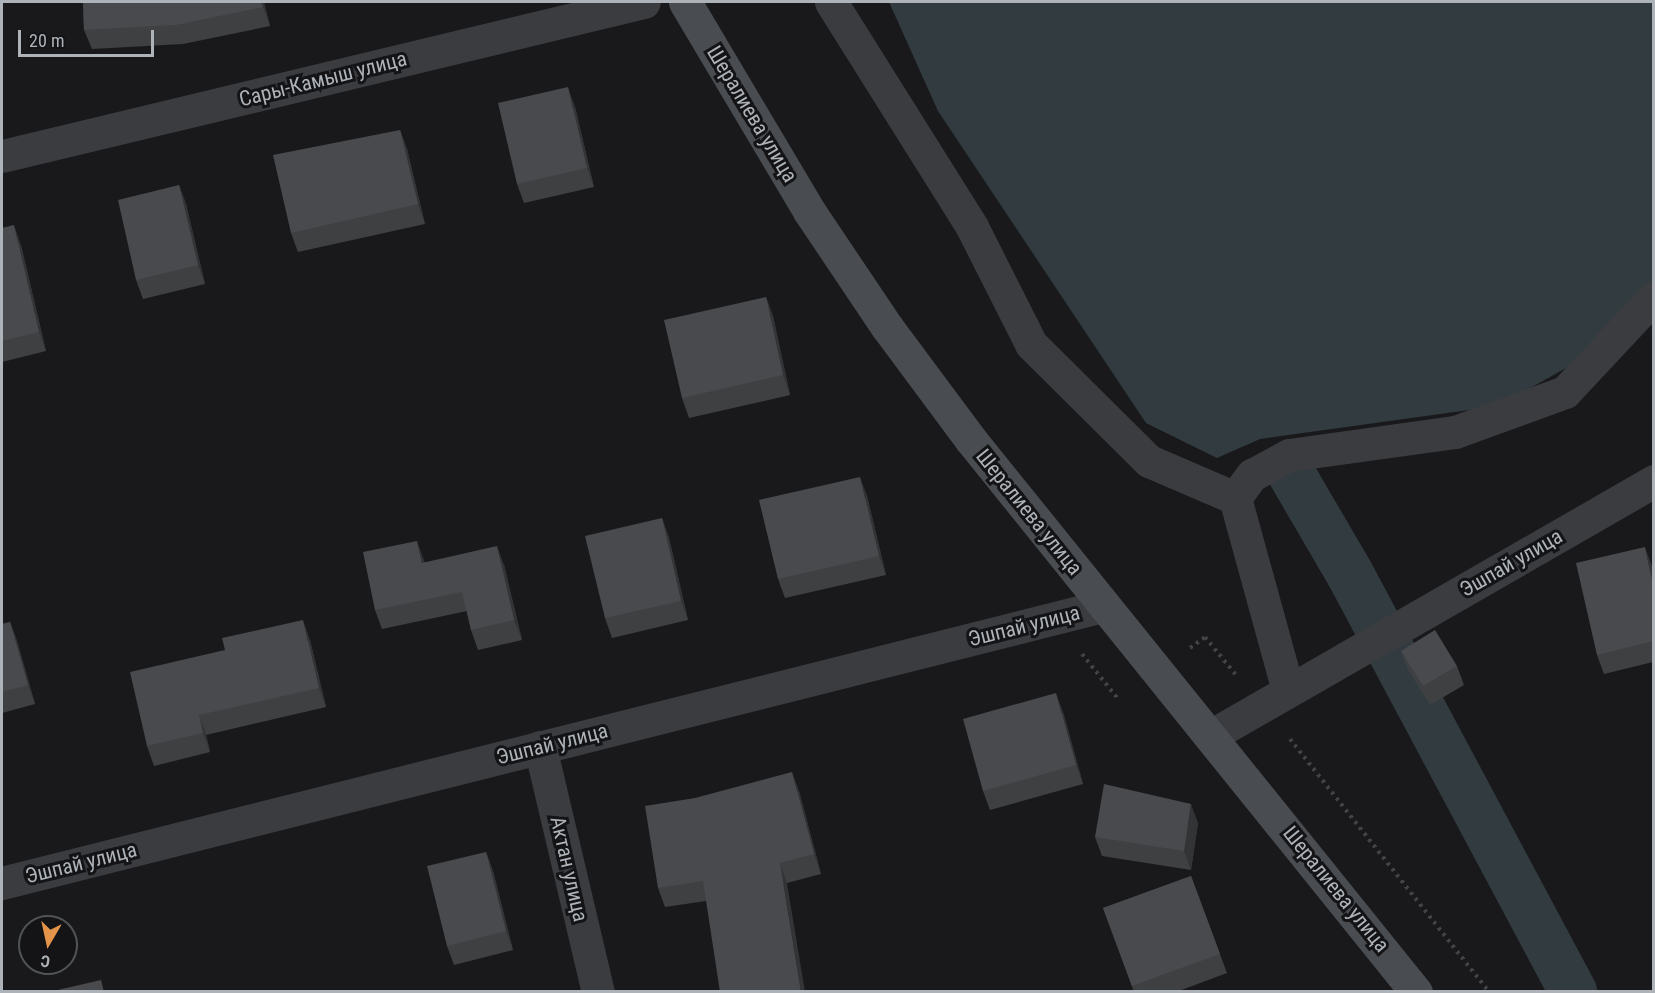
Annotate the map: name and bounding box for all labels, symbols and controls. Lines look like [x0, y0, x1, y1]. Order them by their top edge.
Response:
scale bar [21, 18, 158, 56]
text: 20 m [29, 30, 64, 51]
street label: Шералиева улица [701, 41, 803, 187]
street label: Сары-Камыш улица [237, 46, 409, 112]
street label: Шералиева улица [970, 444, 1088, 580]
street label: Эшпай улица [1455, 524, 1567, 602]
street label: Эшпай улица [966, 600, 1082, 652]
street label: Эшпай улица [494, 718, 610, 770]
street label: Актан улица [545, 814, 593, 924]
street label: Шералиева улица [1277, 821, 1395, 957]
street label: Эшпай улица [23, 837, 139, 889]
north arrow [18, 915, 78, 975]
text: С [39, 951, 51, 971]

